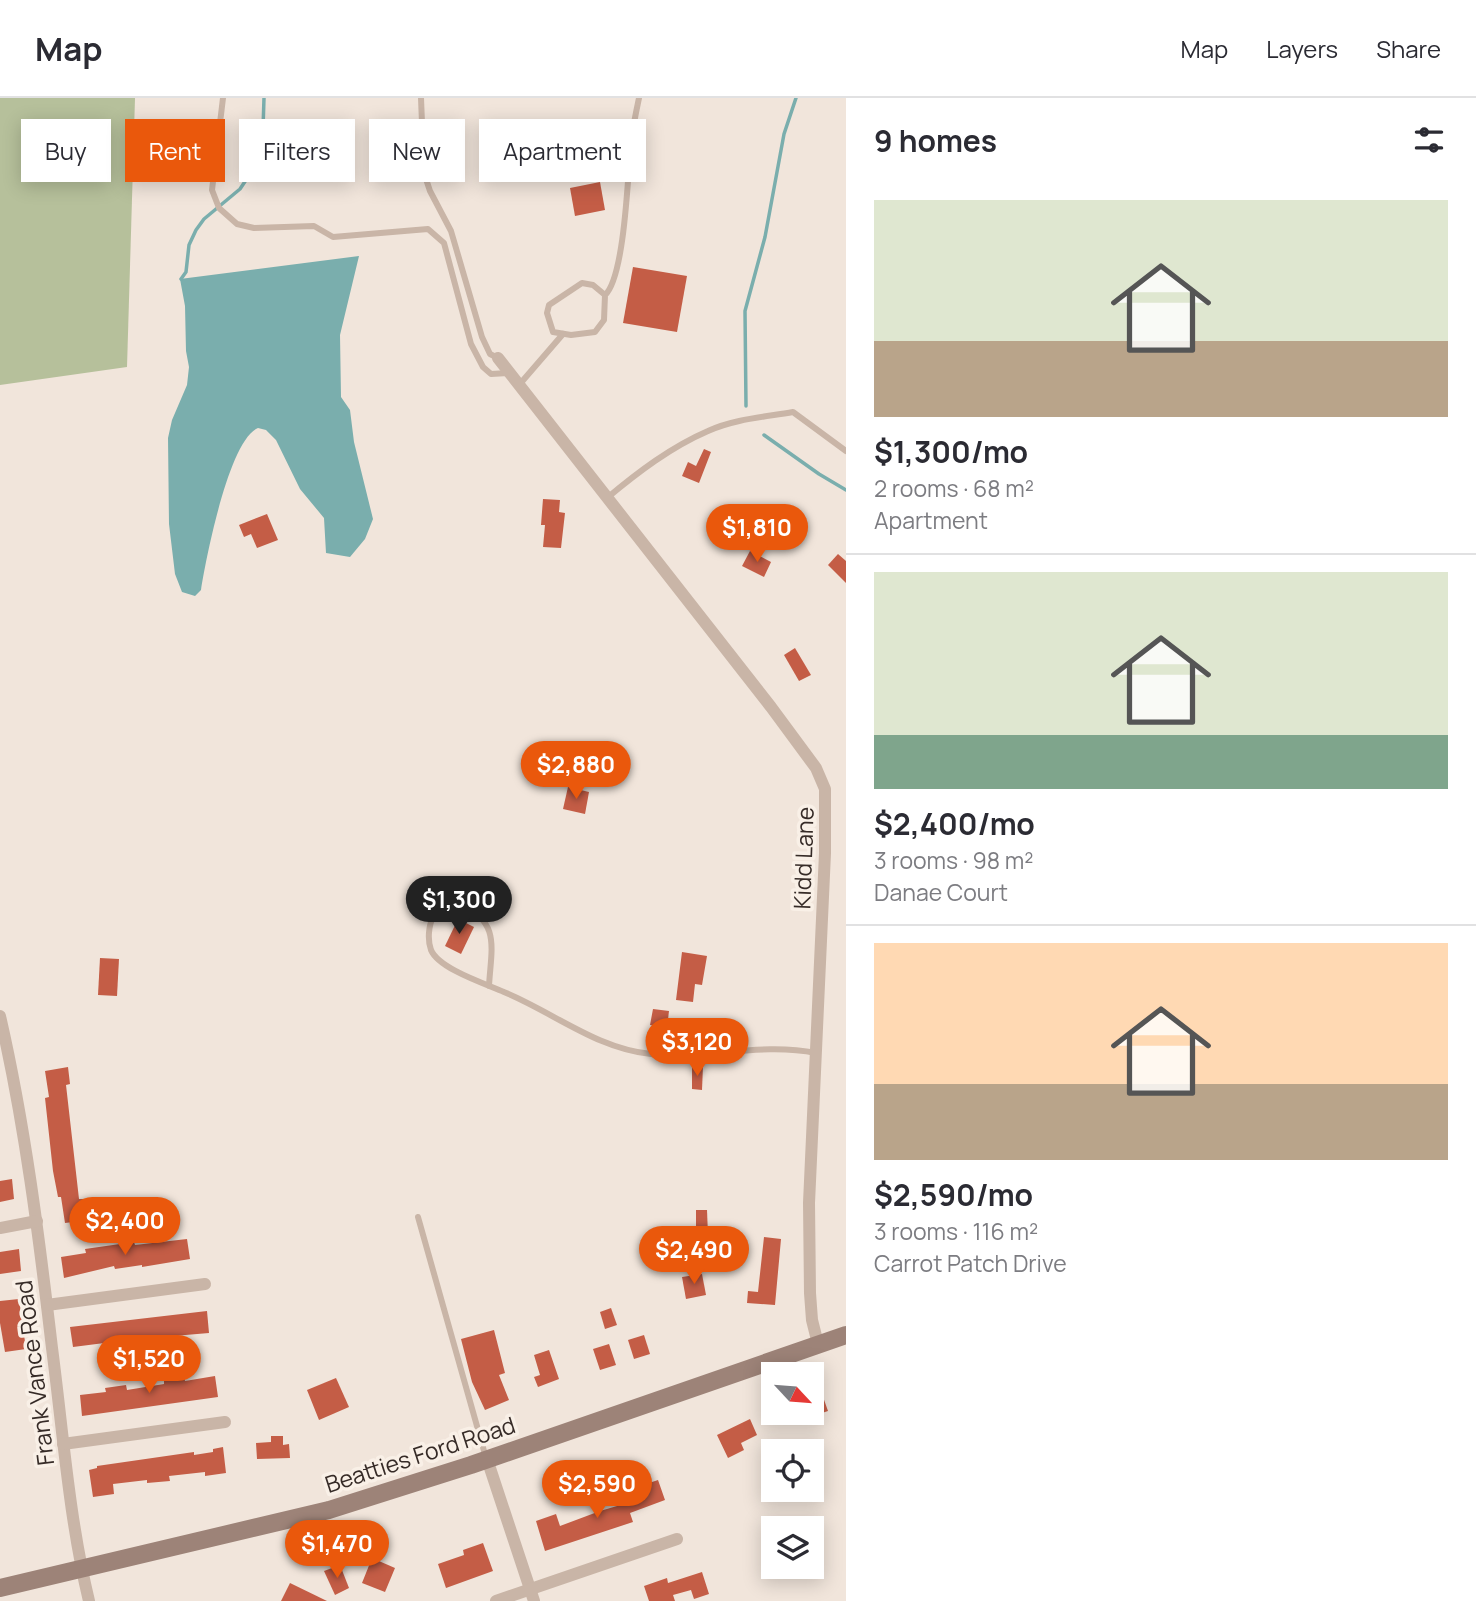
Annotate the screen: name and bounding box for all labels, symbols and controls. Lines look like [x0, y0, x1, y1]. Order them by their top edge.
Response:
text: Map [35, 26, 103, 71]
text: Map [1181, 32, 1228, 65]
text: Layers [1266, 32, 1338, 65]
text: Share [1376, 32, 1441, 65]
chip: Buy [21, 119, 111, 182]
chip: Rent [125, 119, 225, 182]
chip: Filters [239, 119, 355, 182]
chip: New [369, 119, 465, 182]
chip: Apartment [479, 119, 646, 182]
text: 9 homes [874, 120, 997, 161]
icon: filters [1410, 121, 1448, 159]
icon: home [1098, 245, 1224, 371]
text: $1,300/mo [874, 431, 1028, 472]
text: 2 rooms · 68 m² [874, 472, 1034, 504]
pin: $1,810 [700, 504, 814, 564]
text: Apartment [874, 504, 988, 536]
text: $1,810 [722, 511, 792, 543]
icon: home [1098, 617, 1224, 743]
pin: $2,880 [519, 742, 633, 801]
text: $2,880 [537, 748, 615, 780]
text: $2,400/mo [874, 803, 1035, 844]
street label: Kidd Lane [785, 806, 821, 910]
text: 3 rooms · 98 m² [874, 844, 1034, 876]
pin: $1,300 [402, 876, 516, 936]
text: Danae Court [874, 876, 1008, 908]
text: $1,300 [422, 883, 496, 915]
icon: home [1098, 988, 1224, 1114]
pin: $3,120 [640, 1018, 754, 1078]
text: $3,120 [662, 1025, 732, 1057]
text: $2,590/mo [874, 1174, 1033, 1215]
pin: $2,400 [68, 1198, 182, 1257]
text: $2,400 [85, 1204, 165, 1236]
text: 3 rooms · 116 m² [874, 1215, 1038, 1247]
pin: $2,490 [637, 1226, 751, 1286]
text: $2,490 [655, 1233, 733, 1265]
text: Carrot Patch Drive [874, 1247, 1067, 1279]
street label: Frank Vance Road [7, 1279, 61, 1467]
pin: $1,520 [92, 1336, 206, 1395]
text: $1,520 [113, 1342, 185, 1374]
north arrow [761, 1362, 824, 1424]
map controls [761, 1362, 824, 1579]
street label: Beatties Ford Road [321, 1408, 519, 1500]
button: locate [761, 1439, 824, 1502]
pin: $2,590 [540, 1460, 654, 1520]
text: $2,590 [558, 1467, 636, 1499]
button: layers [761, 1516, 824, 1579]
pin: $1,470 [280, 1520, 394, 1580]
text: $1,470 [301, 1527, 373, 1559]

